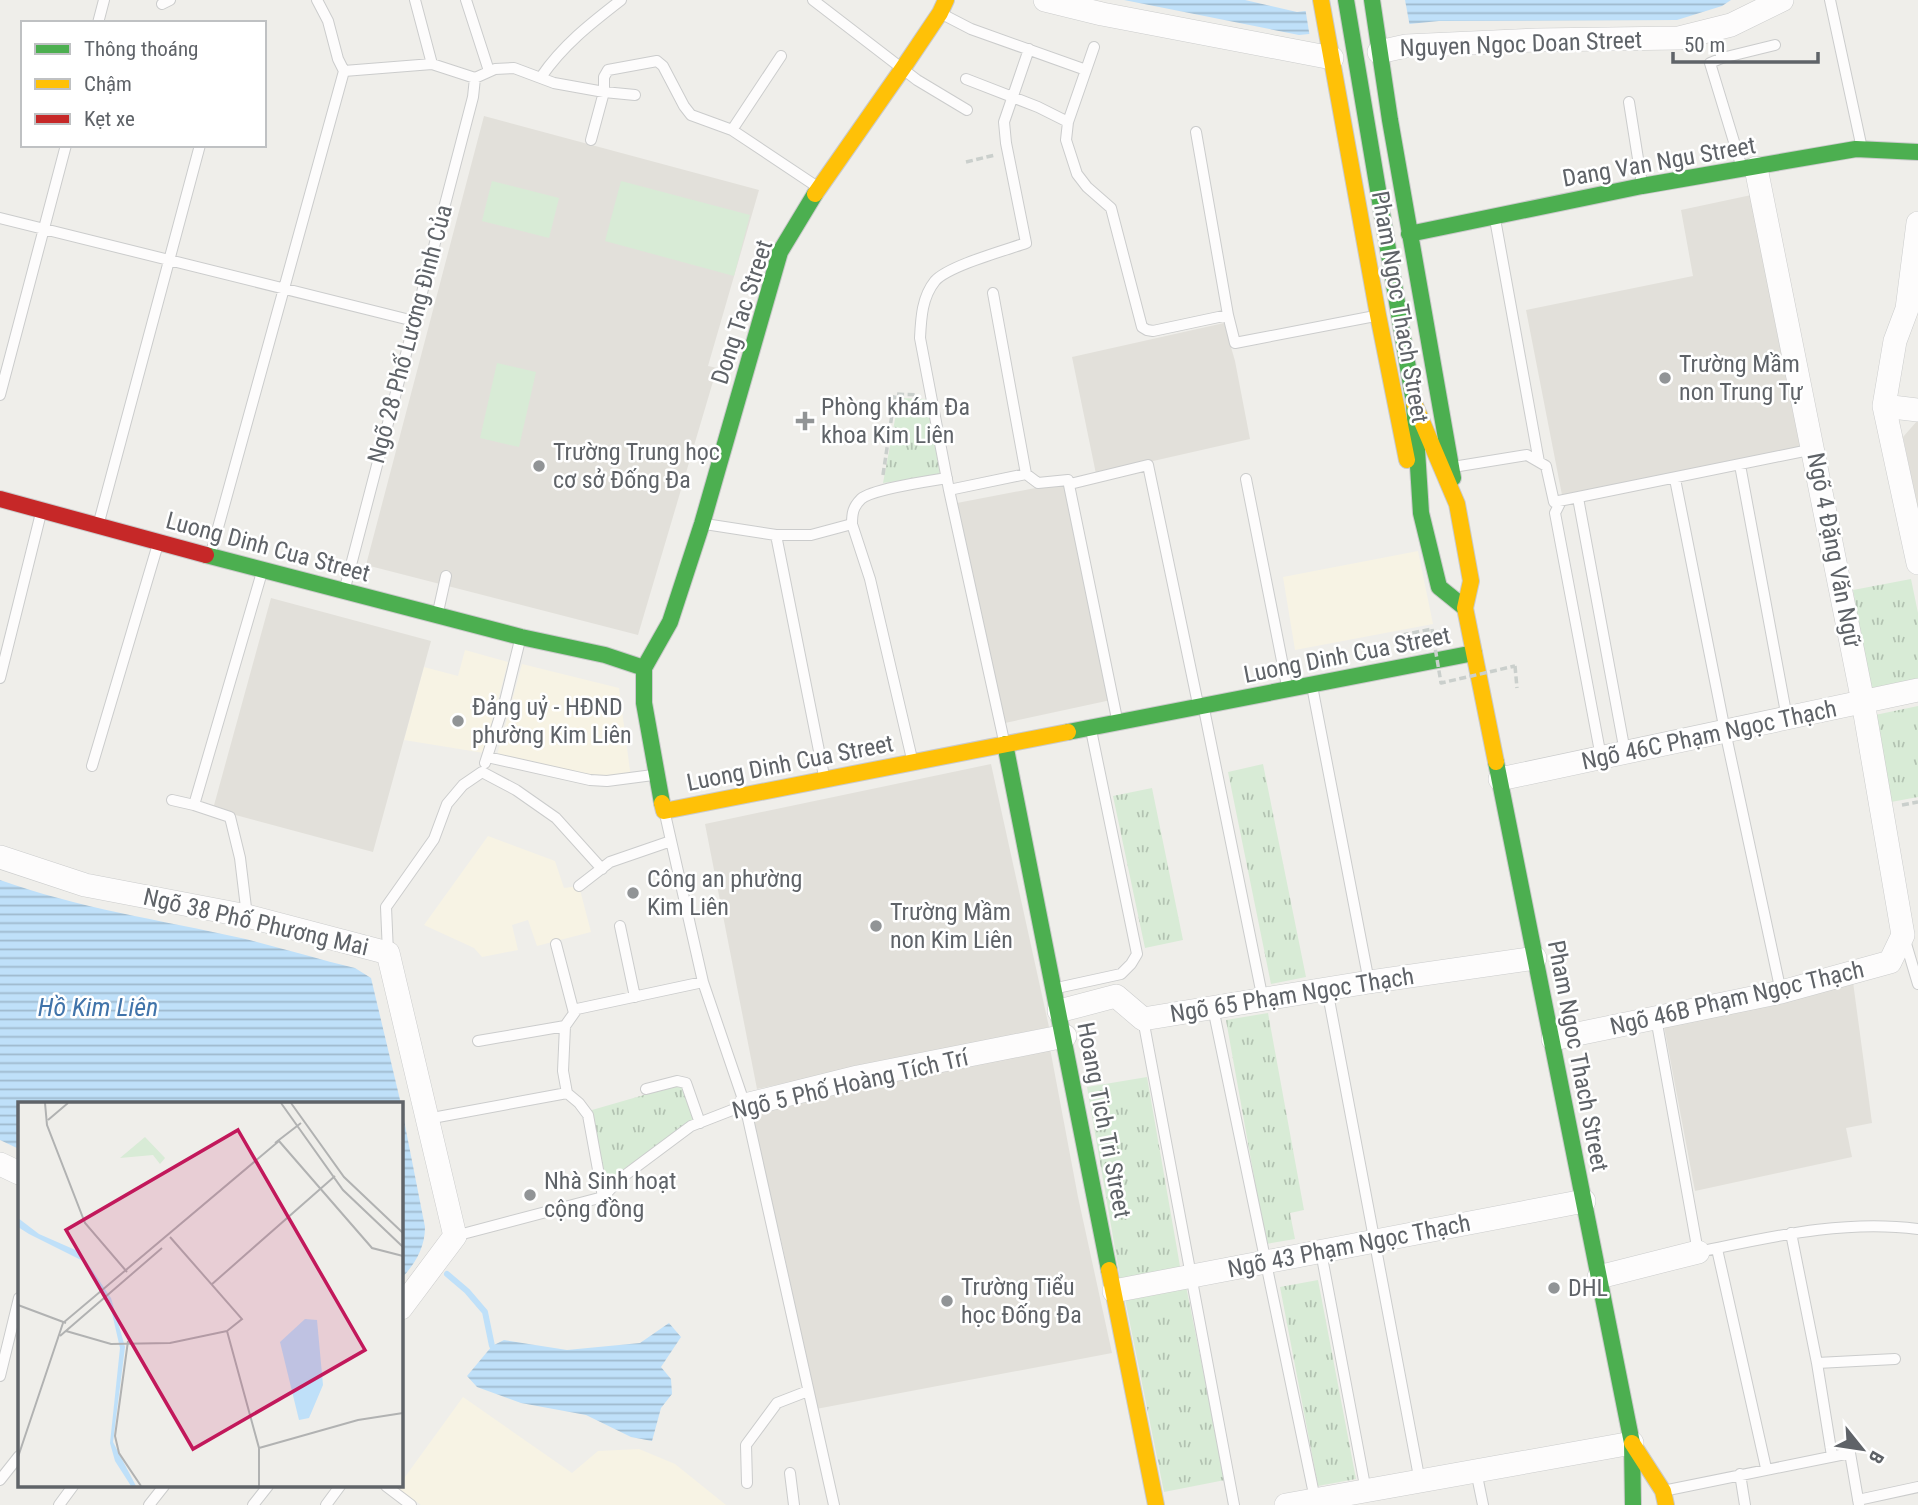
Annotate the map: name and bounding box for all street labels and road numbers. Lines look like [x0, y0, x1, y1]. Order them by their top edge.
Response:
street label: Nguyen Ngoc Doan Street [1399, 26, 1643, 62]
street label: Dang Van Ngu Street [1560, 131, 1758, 193]
street label: Pham Ngoc Thach Street [1366, 189, 1434, 425]
street label: Ngõ 28 Phố Lương Đình Của [362, 202, 458, 466]
street label: Dong Tac Street [706, 236, 778, 388]
street label: Ngõ 4 Đặng Văn Ngữ [1801, 450, 1867, 650]
street label: Luong Dinh Cua Street [163, 506, 373, 588]
street label: Luong Dinh Cua Street [1241, 621, 1453, 689]
street label: Ngõ 46C Phạm Ngọc Thạch [1579, 694, 1839, 776]
street label: Luong Dinh Cua Street [684, 729, 896, 797]
street label: Ngõ 38 Phố Phương Mai [141, 882, 371, 962]
street label: Pham Ngoc Thach Street [1542, 938, 1614, 1174]
street label: Ngõ 46B Phạm Ngọc Thạch [1607, 955, 1867, 1041]
street label: Ngõ 65 Phạm Ngọc Thạch [1168, 962, 1416, 1028]
street label: Hoang Tich Tri Street [1071, 1020, 1137, 1220]
street label: Ngõ 5 Phố Hoàng Tích Trí [729, 1043, 972, 1125]
street label: Ngõ 43 Phạm Ngọc Thạch [1225, 1209, 1473, 1283]

